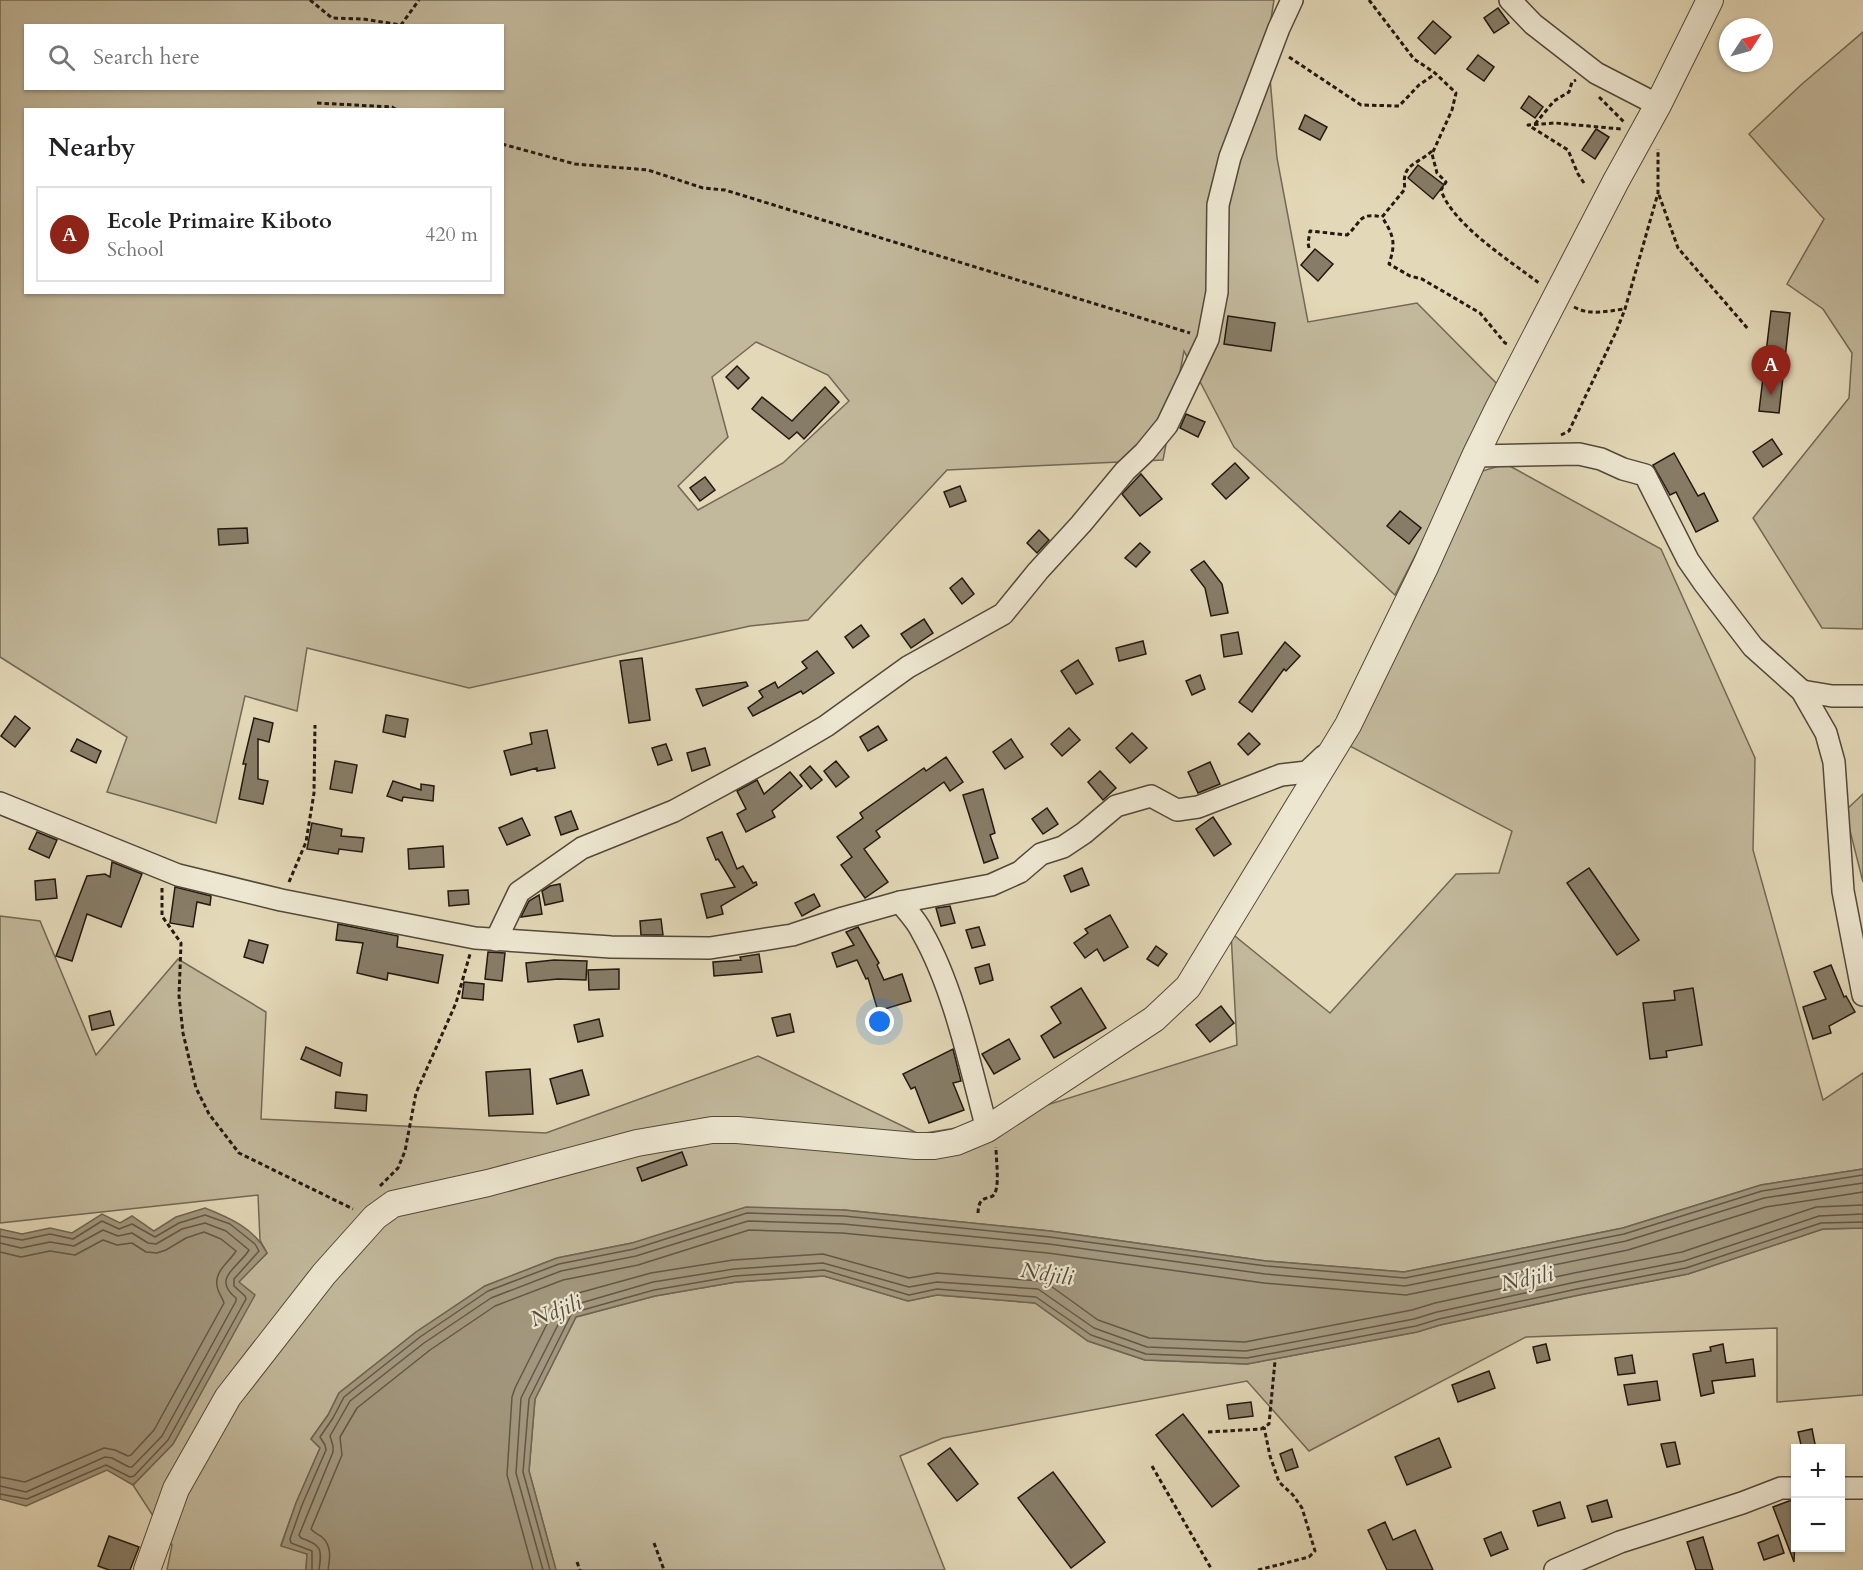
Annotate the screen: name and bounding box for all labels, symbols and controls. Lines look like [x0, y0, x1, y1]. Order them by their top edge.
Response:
north arrow [1719, 18, 1773, 72]
search box [24, 24, 504, 90]
icon: search [45, 41, 78, 74]
text: Search here [93, 42, 200, 72]
text: Nearby [48, 130, 136, 165]
text: Ecole Primaire Kiboto [107, 206, 332, 236]
text: A [62, 221, 77, 248]
text: 420 m [425, 221, 478, 248]
text: School [107, 236, 164, 263]
pin: A [1752, 346, 1790, 395]
your location [865, 1007, 894, 1036]
water label: Ndjili [1019, 1255, 1076, 1293]
water label: Ndjili [1498, 1259, 1557, 1299]
water label: Ndjili [526, 1287, 587, 1334]
map controls [1791, 1444, 1845, 1552]
button: + [1791, 1444, 1845, 1498]
button: − [1791, 1498, 1845, 1552]

